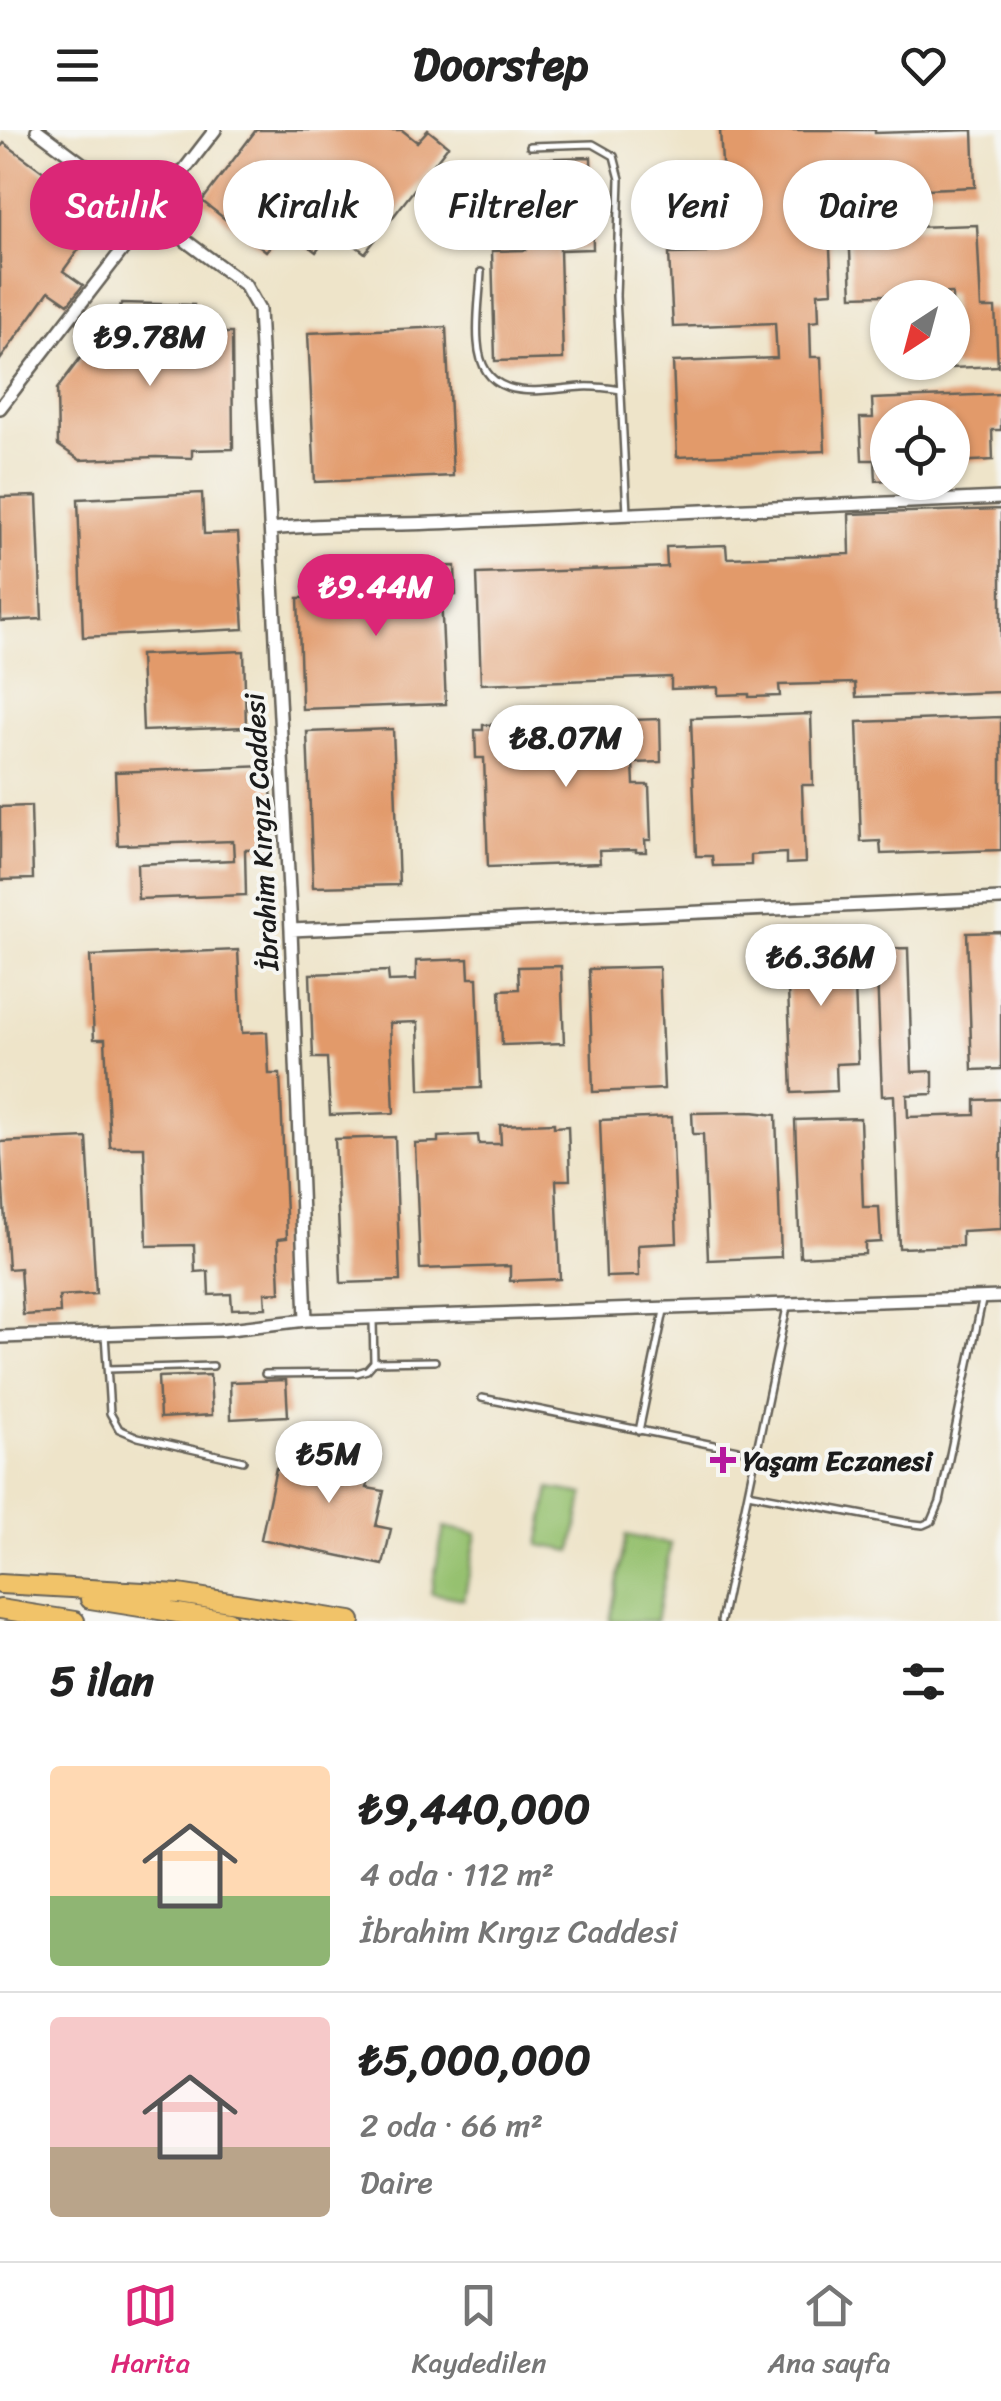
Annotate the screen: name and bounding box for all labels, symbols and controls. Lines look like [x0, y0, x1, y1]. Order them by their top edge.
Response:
text: Doorstep [413, 25, 588, 105]
icon: menu [50, 38, 105, 93]
icon: heart [896, 38, 951, 93]
chip: Satılık [30, 160, 203, 250]
chip: Kiralık [223, 160, 394, 250]
chip: Filtreler [414, 160, 611, 250]
chip: Yeni [631, 160, 763, 250]
chip: Daire [783, 160, 933, 250]
north arrow [870, 280, 970, 380]
map controls [870, 280, 970, 500]
pin: ₺9.78M [69, 304, 231, 389]
text: ₺9.78M [95, 308, 205, 365]
button: locate [870, 400, 970, 500]
pin: ₺9.44M [295, 554, 457, 639]
text: ₺9.44M [319, 558, 433, 615]
street label: İbrahim Kırgız Caddesi [230, 691, 293, 973]
pin: ₺8.07M [485, 705, 647, 790]
text: ₺8.07M [510, 709, 622, 766]
pin: ₺6.36M [740, 924, 902, 1009]
text: ₺6.36M [767, 928, 875, 985]
pin: ₺5M [281, 1421, 377, 1506]
text: ₺5M [297, 1425, 361, 1482]
place label: Yaşam Eczanesi [743, 1436, 933, 1485]
marker: Yaşam Eczanesi [712, 1449, 734, 1471]
text: 5 ilan [50, 1644, 154, 1718]
icon: filters [896, 1654, 951, 1709]
text: ₺9,440,000 [360, 1772, 590, 1846]
icon: home [130, 1806, 250, 1926]
text: 4 oda · 112 m² [360, 1846, 554, 1903]
text: İbrahim Kırgız Caddesi [360, 1903, 678, 1960]
text: ₺5,000,000 [360, 2023, 591, 2097]
icon: home [130, 2057, 250, 2177]
text: 2 oda · 66 m² [360, 2097, 543, 2154]
text: Daire [360, 2154, 433, 2211]
tab: Harita [111, 2278, 190, 2387]
tab: Kaydedilen [412, 2278, 546, 2387]
tab: Ana sayfa [768, 2278, 890, 2387]

